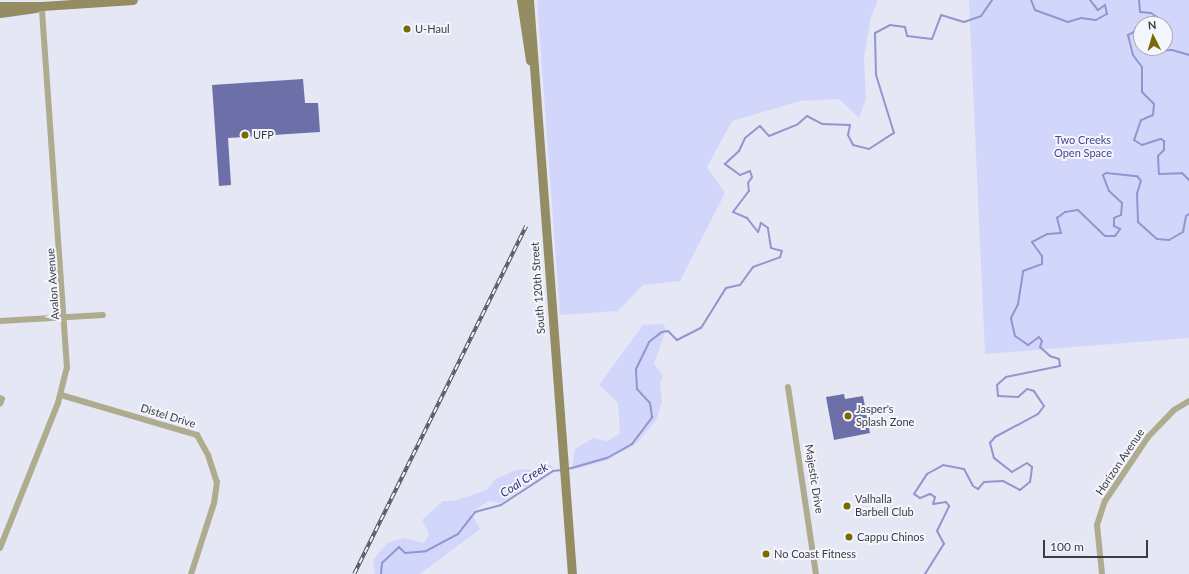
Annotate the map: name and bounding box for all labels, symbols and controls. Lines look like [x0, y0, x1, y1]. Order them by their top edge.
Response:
north arrow [1133, 16, 1173, 56]
text: N [1147, 18, 1157, 31]
place label: U-Haul [415, 22, 450, 36]
marker: U-Haul [402, 24, 412, 34]
place label: UFP [253, 128, 274, 142]
marker: UFP [240, 130, 250, 140]
park label: Two Creeks Open Space [1054, 134, 1112, 160]
street label: South 120th Street [528, 242, 548, 334]
street label: Avalon Avenue [44, 248, 62, 320]
street label: Distel Drive [139, 401, 197, 431]
place label: Jasper's Splash Zone [856, 403, 914, 429]
marker: Jasper's Splash Zone [843, 411, 853, 421]
street label: Horizon Avenue [1093, 426, 1147, 498]
street label: Majestic Drive [802, 443, 826, 515]
water label: Coal Creek [497, 460, 551, 500]
place label: Valhalla Barbell Club [855, 493, 914, 519]
marker: Valhalla Barbell Club [842, 501, 852, 511]
place label: Cappu Chinos [857, 530, 924, 544]
marker: Cappu Chinos [844, 532, 854, 542]
scale bar [1045, 532, 1150, 558]
text: 100 m [1050, 539, 1084, 554]
place label: No Coast Fitness [774, 547, 856, 561]
marker: No Coast Fitness [761, 549, 771, 559]

